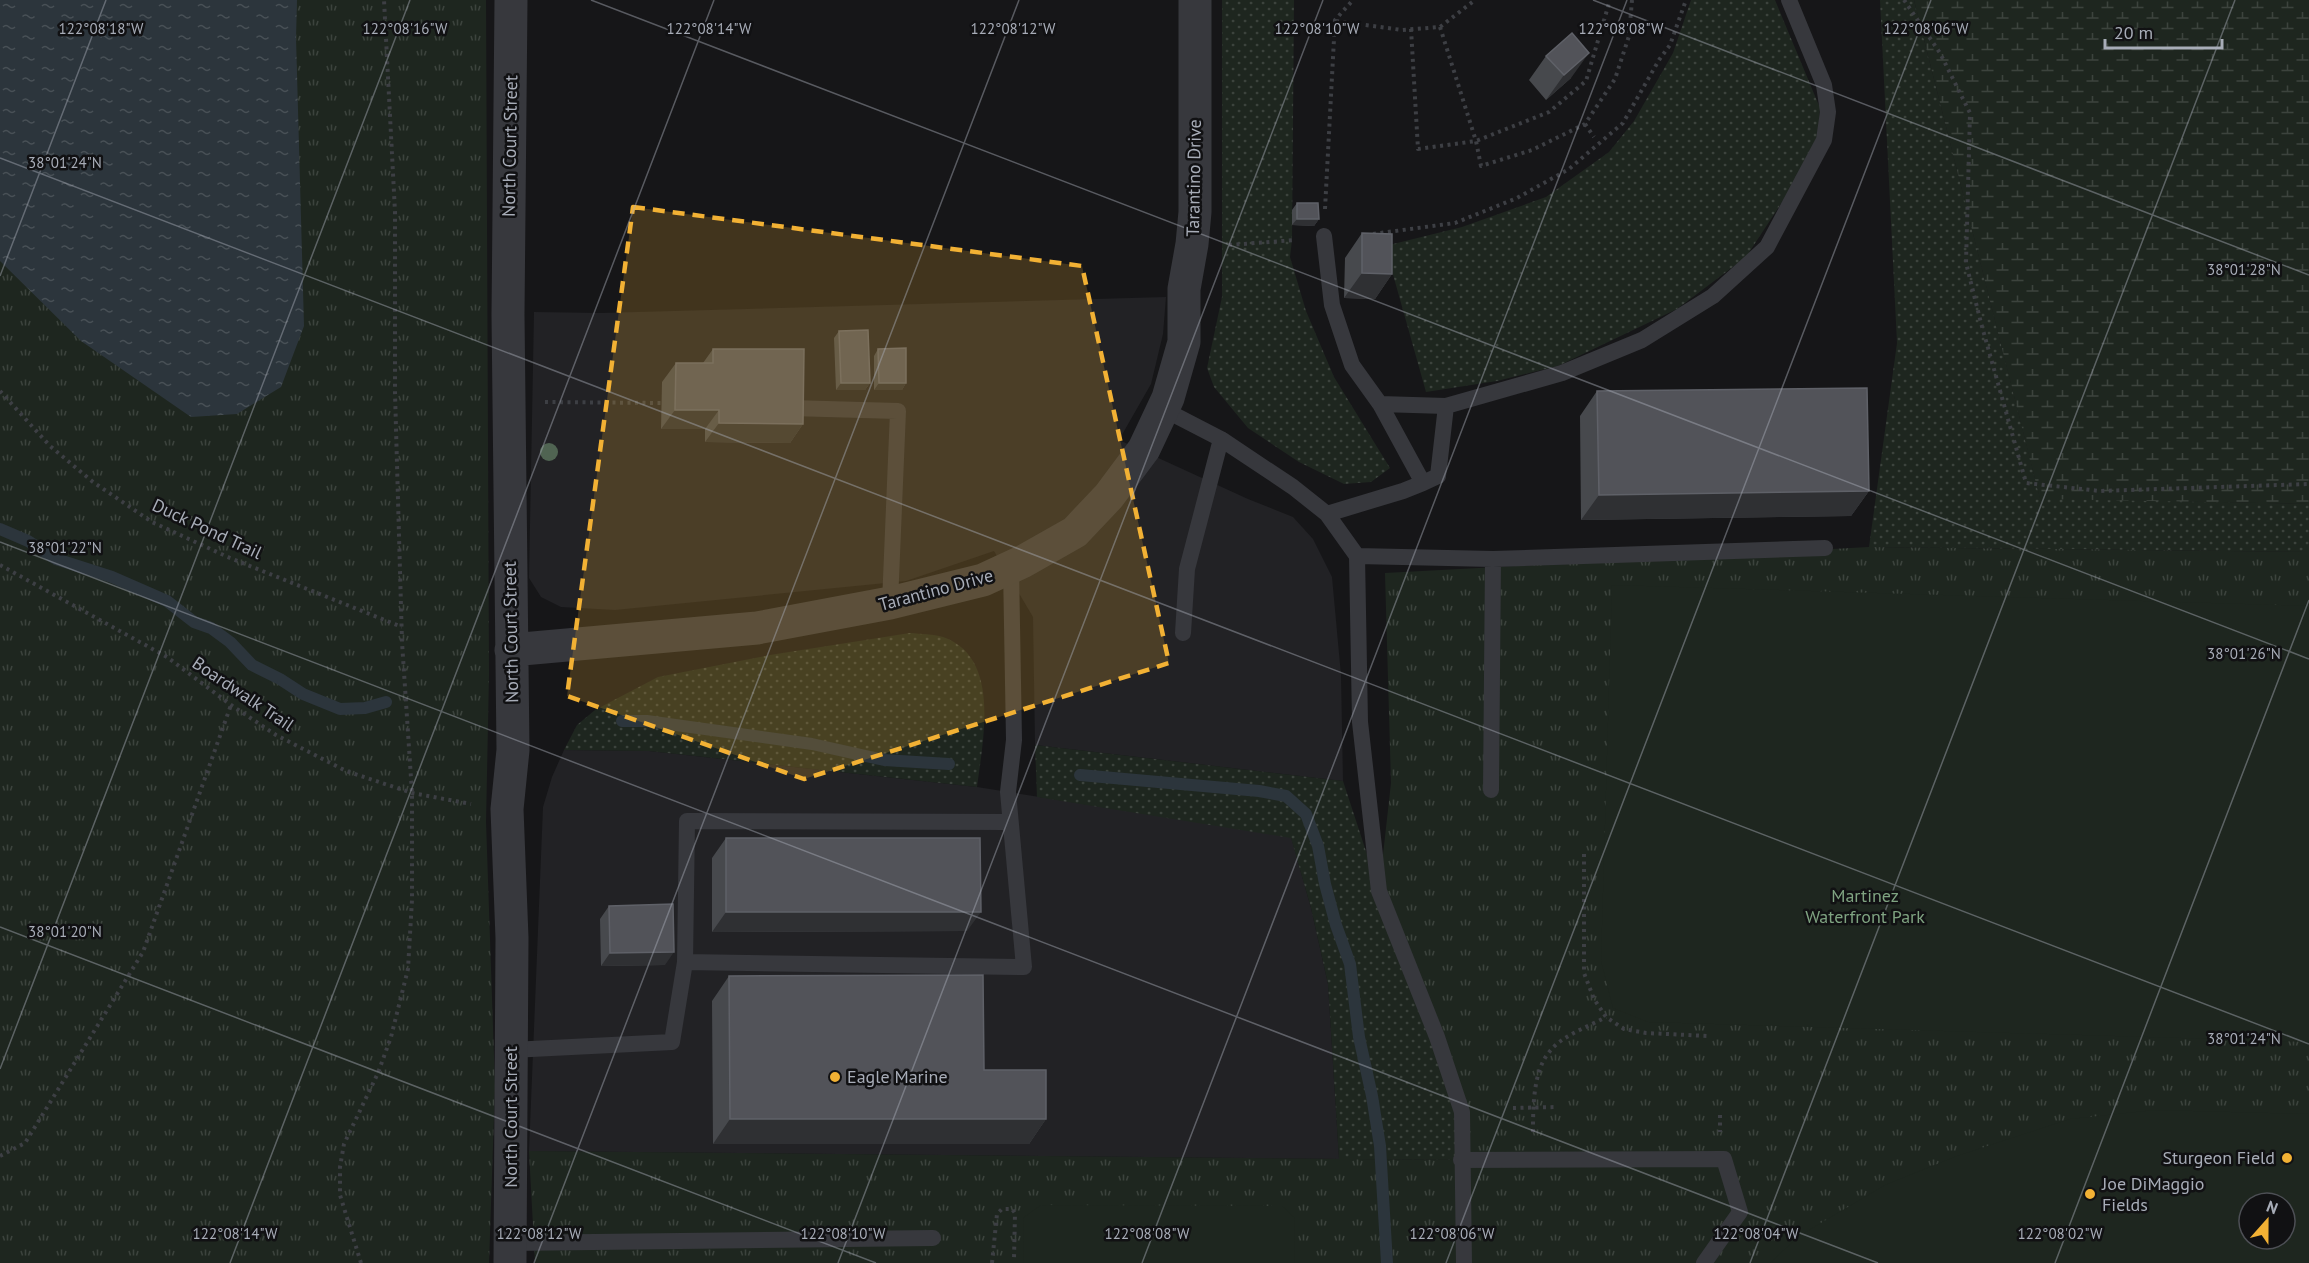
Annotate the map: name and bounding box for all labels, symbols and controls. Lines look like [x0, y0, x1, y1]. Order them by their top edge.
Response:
scale bar [2105, 12, 2222, 50]
text: 122°08'18"W [59, 19, 144, 38]
text: 122°08'16"W [363, 19, 448, 38]
text: 122°08'14"W [667, 19, 752, 38]
text: 122°08'12"W [971, 19, 1056, 38]
text: 122°08'10"W [1275, 19, 1360, 38]
text: 122°08'08"W [1579, 19, 1664, 38]
text: 122°08'06"W [1884, 19, 1969, 38]
text: 20 m [2114, 21, 2153, 44]
street label: North Court Street [497, 75, 522, 217]
street label: Tarantino Drive [1181, 119, 1206, 237]
text: 38°01'24"N [28, 153, 102, 172]
text: 38°01'28"N [2207, 260, 2281, 279]
street label: Duck Pond Trail [149, 493, 266, 564]
text: 38°01'22"N [28, 538, 102, 557]
street label: North Court Street [498, 561, 523, 703]
street label: Tarantino Drive [876, 563, 996, 616]
text: 38°01'26"N [2207, 644, 2281, 663]
street label: Boardwalk Trail [188, 651, 299, 736]
park label: Martinez Waterfront Park [1805, 884, 1925, 928]
text: 38°01'20"N [28, 922, 102, 941]
text: 38°01'24"N [2207, 1029, 2281, 1048]
street label: North Court Street [499, 1046, 522, 1188]
place label: Eagle Marine [847, 1065, 948, 1088]
marker: Eagle Marine [828, 1070, 842, 1084]
place label: Sturgeon Field [2162, 1146, 2275, 1169]
marker: Sturgeon Field [2280, 1151, 2294, 1165]
place label: Joe DiMaggio Fields [2101, 1172, 2204, 1216]
marker: Joe DiMaggio Fields [2083, 1187, 2097, 1201]
north arrow [2237, 1191, 2297, 1251]
text: N [2264, 1196, 2281, 1218]
text: 122°08'14"W [193, 1224, 278, 1243]
text: 122°08'12"W [497, 1224, 582, 1243]
text: 122°08'10"W [801, 1224, 886, 1243]
text: 122°08'08"W [1105, 1224, 1190, 1243]
text: 122°08'06"W [1410, 1224, 1495, 1243]
text: 122°08'04"W [1714, 1224, 1799, 1243]
text: 122°08'02"W [2018, 1224, 2103, 1243]

